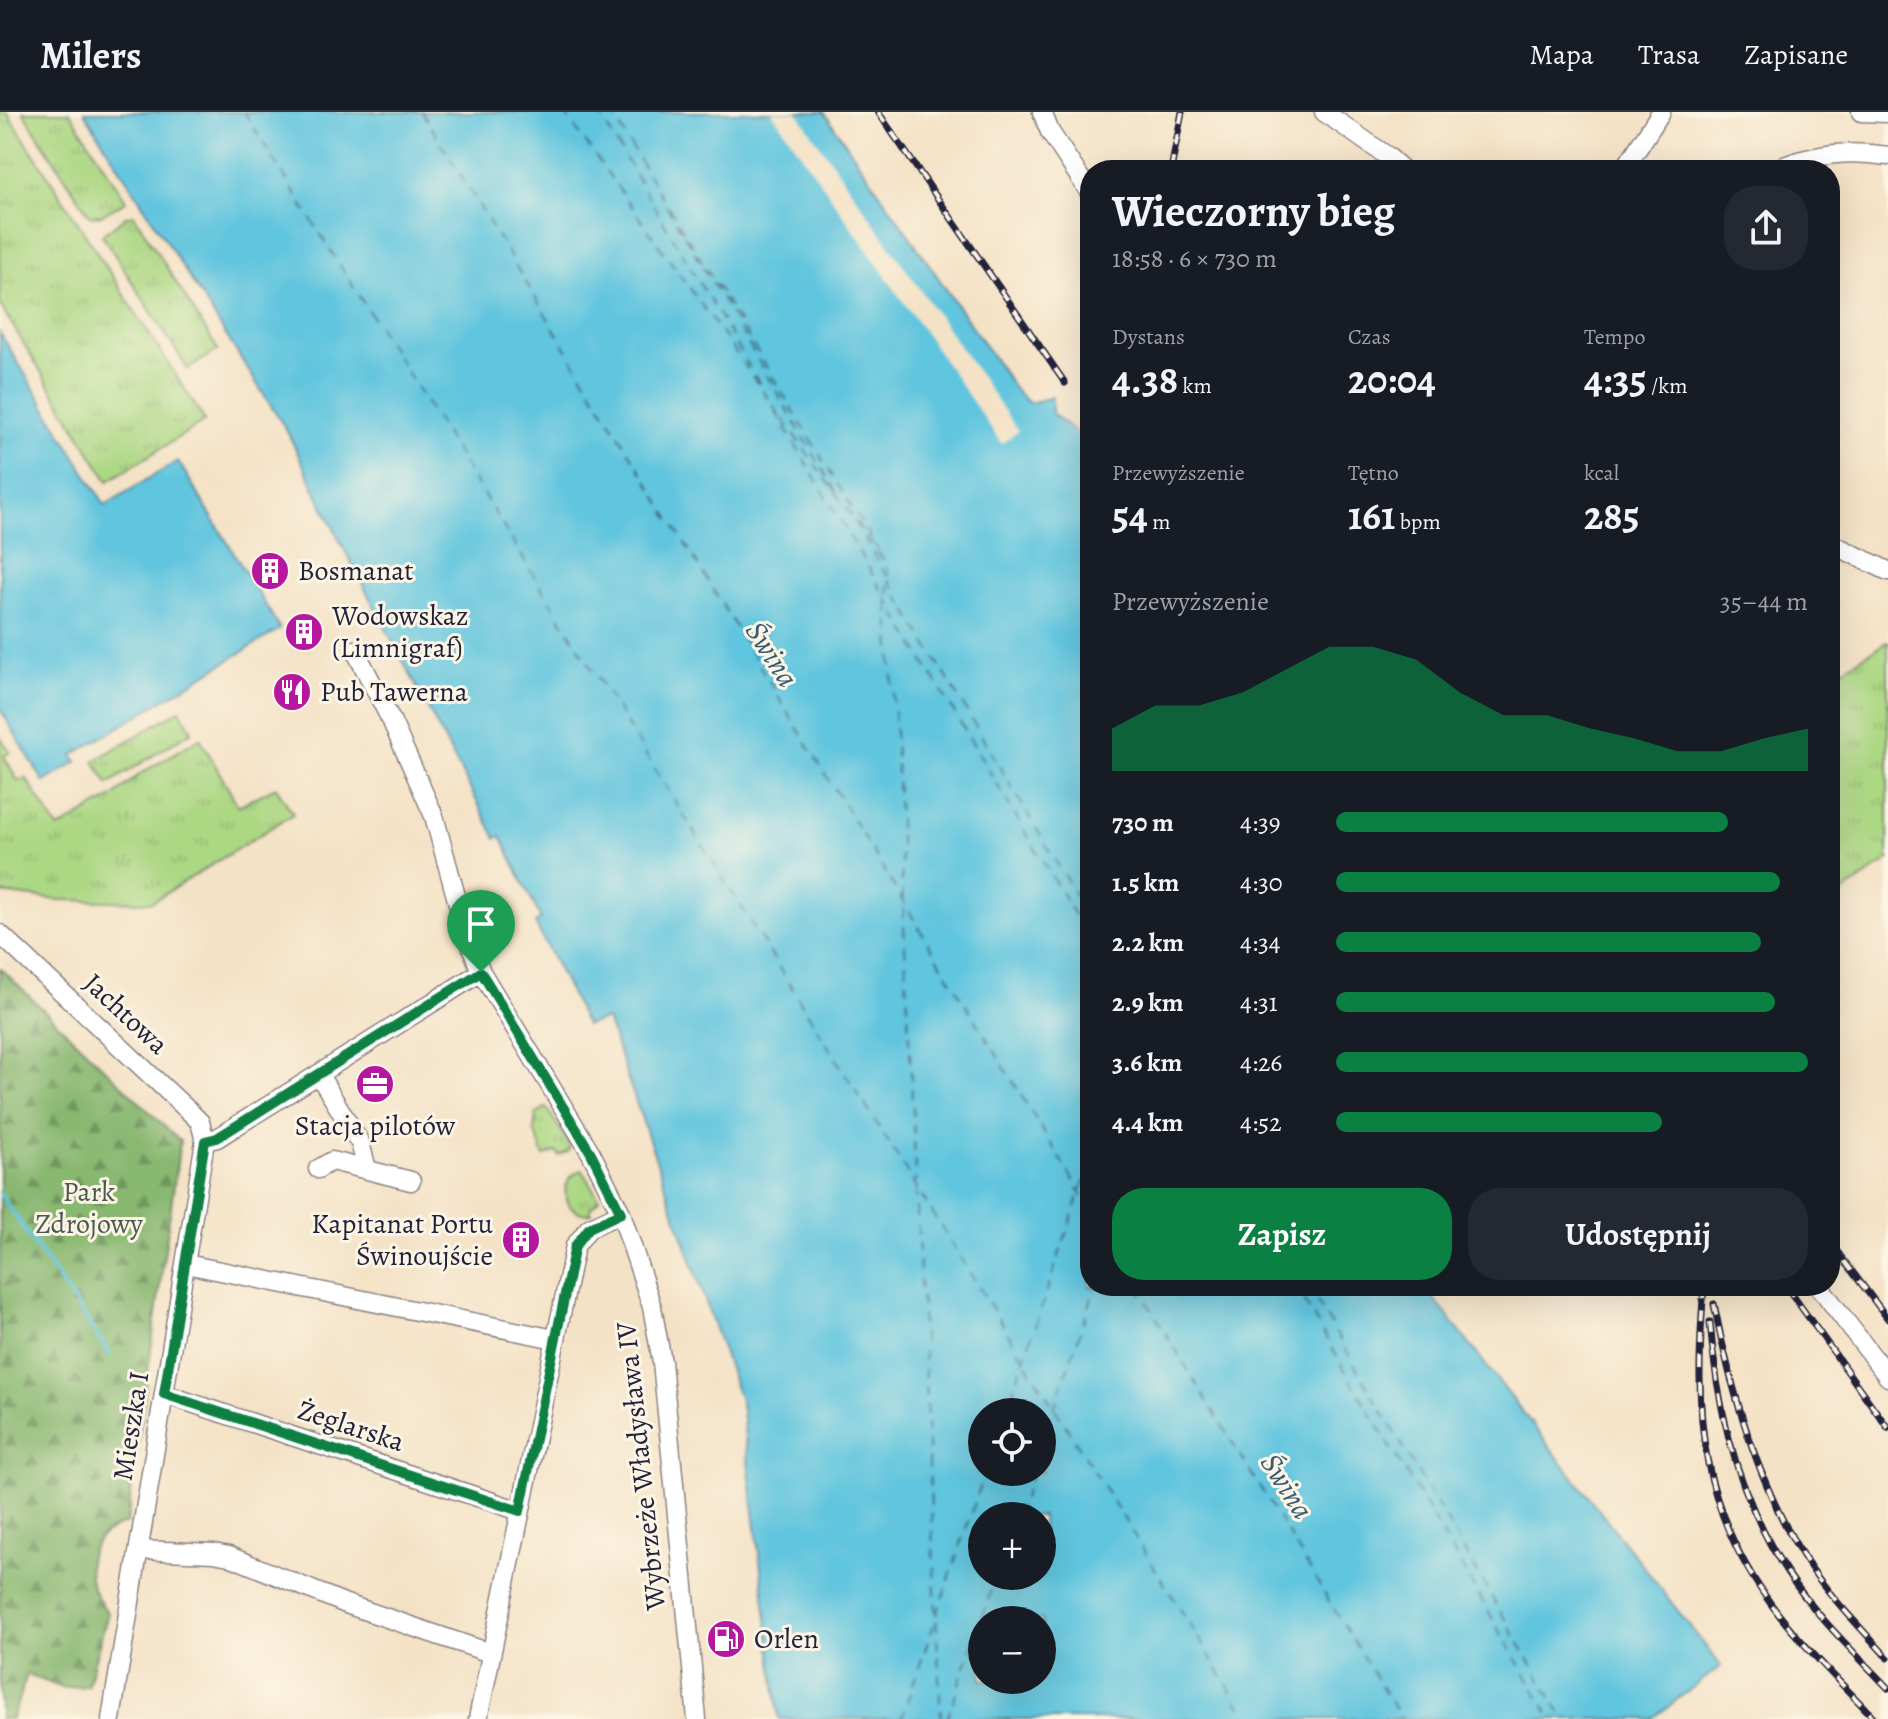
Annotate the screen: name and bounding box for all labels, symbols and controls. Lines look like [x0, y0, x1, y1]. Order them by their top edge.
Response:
text: Milers [40, 29, 142, 81]
text: Mapa [1530, 36, 1594, 74]
text: Trasa [1638, 36, 1700, 74]
text: Zapisane [1744, 36, 1848, 74]
text: Wieczorny bieg [1112, 181, 1395, 241]
button: share [1724, 186, 1808, 270]
text: 18:58 · 6 × 730 m [1112, 241, 1277, 276]
text: Dystans [1112, 322, 1185, 352]
text: Czas [1348, 322, 1391, 352]
text: Tempo [1584, 322, 1645, 352]
text: 4.38 [1112, 352, 1178, 407]
text: 20:04 [1348, 352, 1436, 407]
text: 4:35 [1584, 352, 1647, 407]
text: km [1178, 371, 1212, 401]
text: /km [1647, 371, 1687, 401]
text: Przewyższenie [1112, 458, 1245, 488]
text: Tętno [1348, 458, 1399, 488]
text: kcal [1584, 458, 1619, 488]
text: 54 [1112, 488, 1148, 543]
text: 161 [1348, 488, 1395, 543]
text: 285 [1584, 488, 1640, 543]
text: m [1148, 507, 1171, 537]
text: bpm [1395, 507, 1441, 537]
building icon: Bosmanat [249, 550, 291, 592]
place label: Bosmanat [298, 552, 414, 590]
text: Przewyższenie [1112, 584, 1269, 619]
text: 35–44 m [1720, 584, 1808, 619]
place label: Wodowskaz (Limnigraf) [331, 597, 469, 667]
building icon: Wodowskaz (Limnigraf) [283, 611, 325, 653]
water label: Świna [736, 613, 808, 695]
restaurant icon: Pub Tawerna [271, 671, 313, 713]
place label: Pub Tawerna [320, 673, 468, 711]
text: 730 m [1112, 805, 1174, 840]
text: 4:39 [1240, 805, 1281, 840]
text: 1.5 km [1112, 865, 1179, 900]
text: 4:30 [1240, 865, 1283, 900]
pin [447, 890, 515, 972]
icon: arrive [459, 902, 503, 946]
text: 2.2 km [1112, 925, 1184, 960]
text: 4:34 [1240, 925, 1281, 960]
street label: Jachtowa [75, 965, 177, 1063]
text: 2.9 km [1112, 985, 1184, 1020]
text: 4:31 [1240, 985, 1278, 1020]
text: 3.6 km [1112, 1045, 1182, 1080]
text: 4:26 [1240, 1045, 1282, 1080]
office icon: Stacja pilotów [354, 1063, 396, 1105]
text: 4.4 km [1112, 1105, 1183, 1140]
text: 4:52 [1240, 1105, 1282, 1140]
place label: Stacja pilotów [295, 1107, 456, 1145]
park label: Park Zdrojowy [35, 1173, 143, 1243]
button: Zapisz [1112, 1188, 1452, 1280]
button: Udostępnij [1468, 1188, 1808, 1280]
place label: Kapitanat Portu Świnoujście [311, 1205, 494, 1275]
building icon: Kapitanat Portu Świnoujście [500, 1219, 542, 1261]
street label: Wybrzeże Władysława IV [607, 1319, 675, 1613]
street label: Mieszka I [104, 1369, 158, 1483]
street label: Żeglarska [293, 1391, 409, 1461]
map controls [968, 1398, 1056, 1694]
button: locate [968, 1398, 1056, 1486]
water label: Świna [1251, 1445, 1323, 1527]
button: + [968, 1502, 1056, 1590]
button: − [968, 1606, 1056, 1694]
fuel station icon: Orlen [705, 1618, 747, 1660]
place label: Orlen [754, 1620, 819, 1658]

